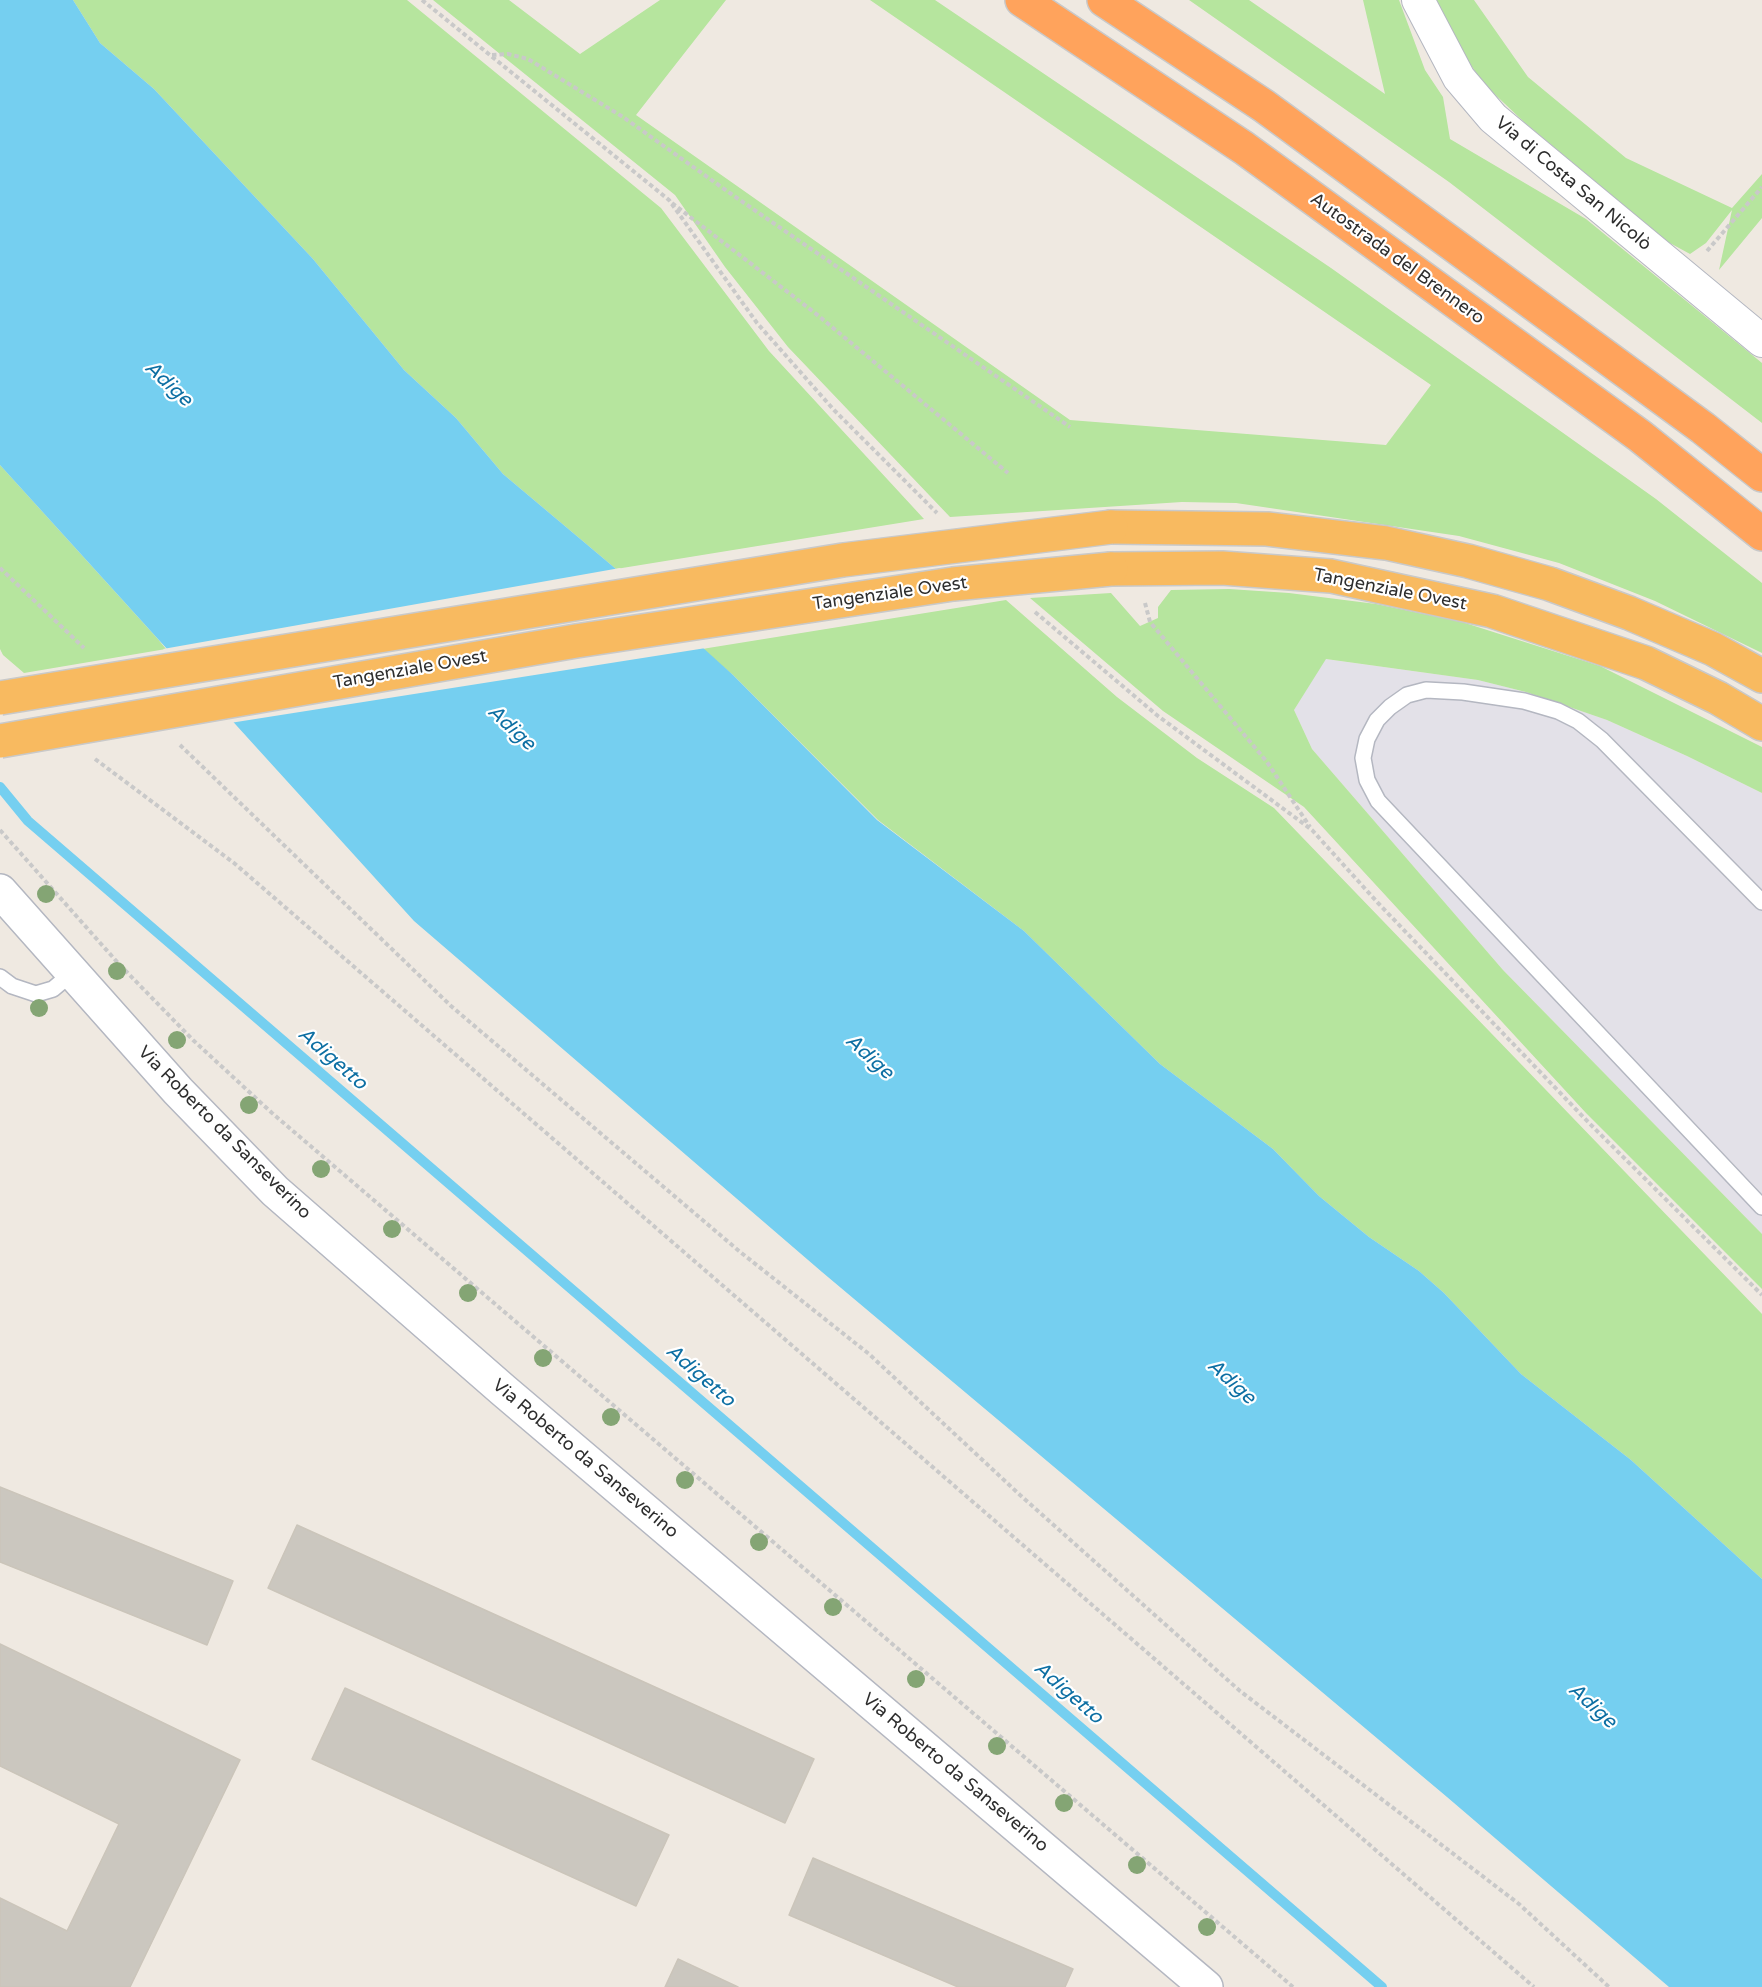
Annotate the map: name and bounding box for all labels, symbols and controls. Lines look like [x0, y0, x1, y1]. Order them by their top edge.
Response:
street label: Via di Costa San Nicolò [1491, 112, 1655, 256]
street label: Autostrada del Brennero [1306, 189, 1488, 329]
water label: Adige [139, 356, 197, 412]
street label: Tangenziale Ovest [1312, 565, 1468, 615]
street label: Tangenziale Ovest [811, 572, 969, 616]
street label: Tangenziale Ovest [331, 646, 489, 694]
water label: Adige [482, 700, 540, 756]
water label: Adigetto [293, 1023, 371, 1095]
water label: Adige [840, 1029, 898, 1085]
street label: Via Roberto da Sanseverino [133, 1042, 315, 1224]
water label: Adigetto [661, 1340, 739, 1412]
water label: Adige [1202, 1354, 1260, 1410]
street label: Via Roberto da Sanseverino [488, 1375, 682, 1543]
water label: Adigetto [1029, 1657, 1107, 1729]
water label: Adige [1563, 1678, 1621, 1734]
street label: Via Roberto da Sanseverino [858, 1689, 1052, 1857]

